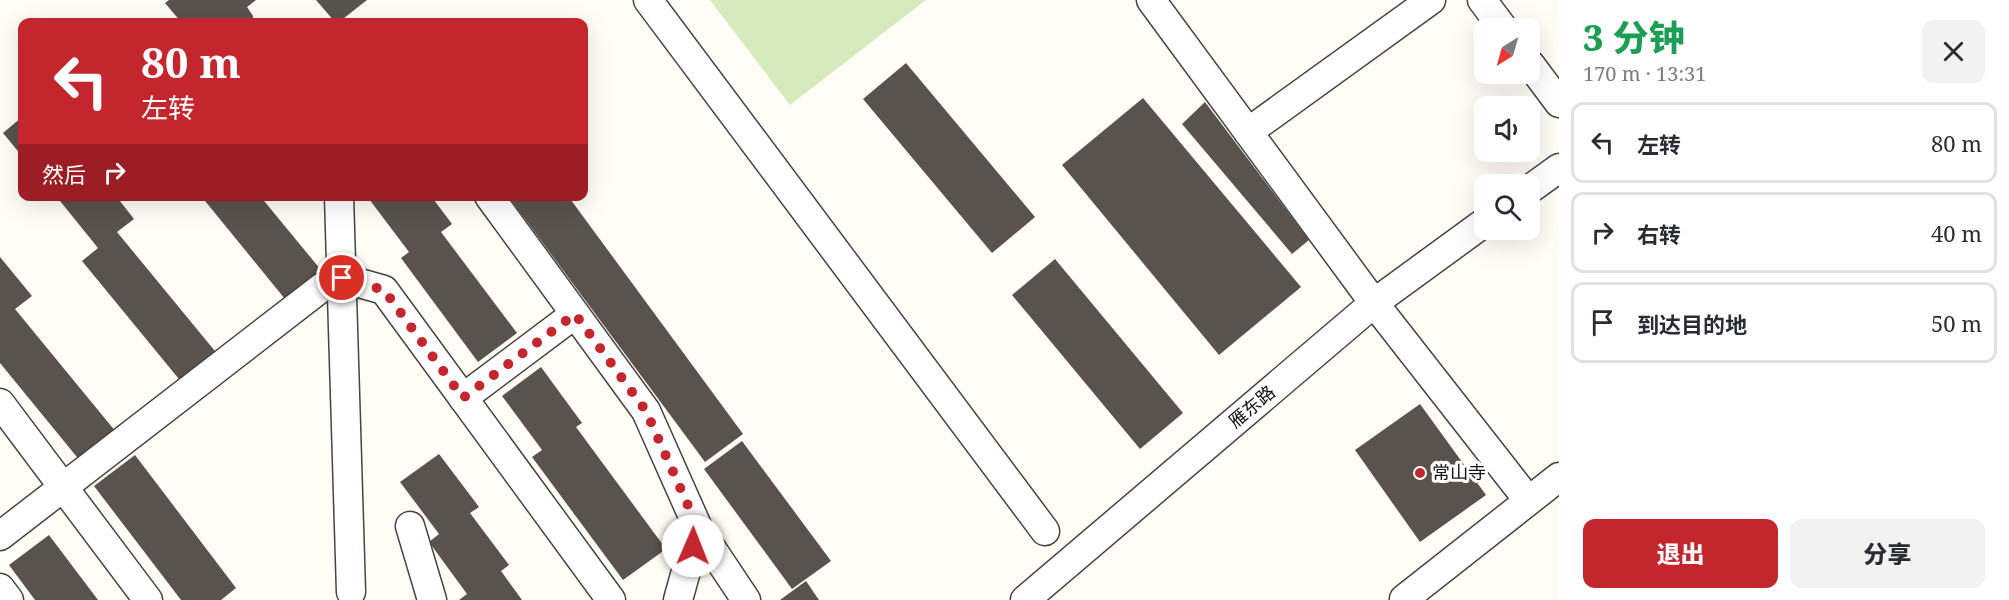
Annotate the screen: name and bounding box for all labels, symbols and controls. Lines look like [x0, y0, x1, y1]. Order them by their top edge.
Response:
text: 3 分钟 [1583, 13, 1685, 62]
north arrow [1474, 18, 1540, 84]
map controls [1474, 18, 1540, 240]
button: close [1922, 20, 1985, 83]
text: 80 m [141, 33, 241, 90]
icon: left [42, 42, 120, 120]
text: 170 m · 13:31 [1583, 60, 1706, 87]
text: 左转 [141, 89, 195, 126]
button: sound [1474, 96, 1540, 162]
icon: left [1586, 126, 1619, 159]
text: 80 m [1931, 128, 1982, 158]
text: 左转 [1637, 129, 1681, 159]
icon: right [98, 156, 131, 189]
text: 然后 [42, 159, 86, 189]
button: search [1474, 174, 1540, 240]
icon: right [1586, 216, 1619, 249]
text: 40 m [1931, 218, 1982, 248]
text: 右转 [1637, 219, 1681, 249]
pin [316, 252, 367, 303]
icon: arrive [325, 261, 358, 294]
icon: arrive [1586, 306, 1619, 339]
text: 50 m [1931, 308, 1982, 338]
text: 到达目的地 [1637, 309, 1747, 339]
street label: 雁东路 [1223, 380, 1280, 433]
place label: 常山寺 [1432, 460, 1486, 484]
marker: 常山寺 [1413, 466, 1427, 480]
position arrow [661, 514, 725, 578]
button: 退出 [1583, 519, 1778, 588]
button: 分享 [1790, 519, 1985, 588]

